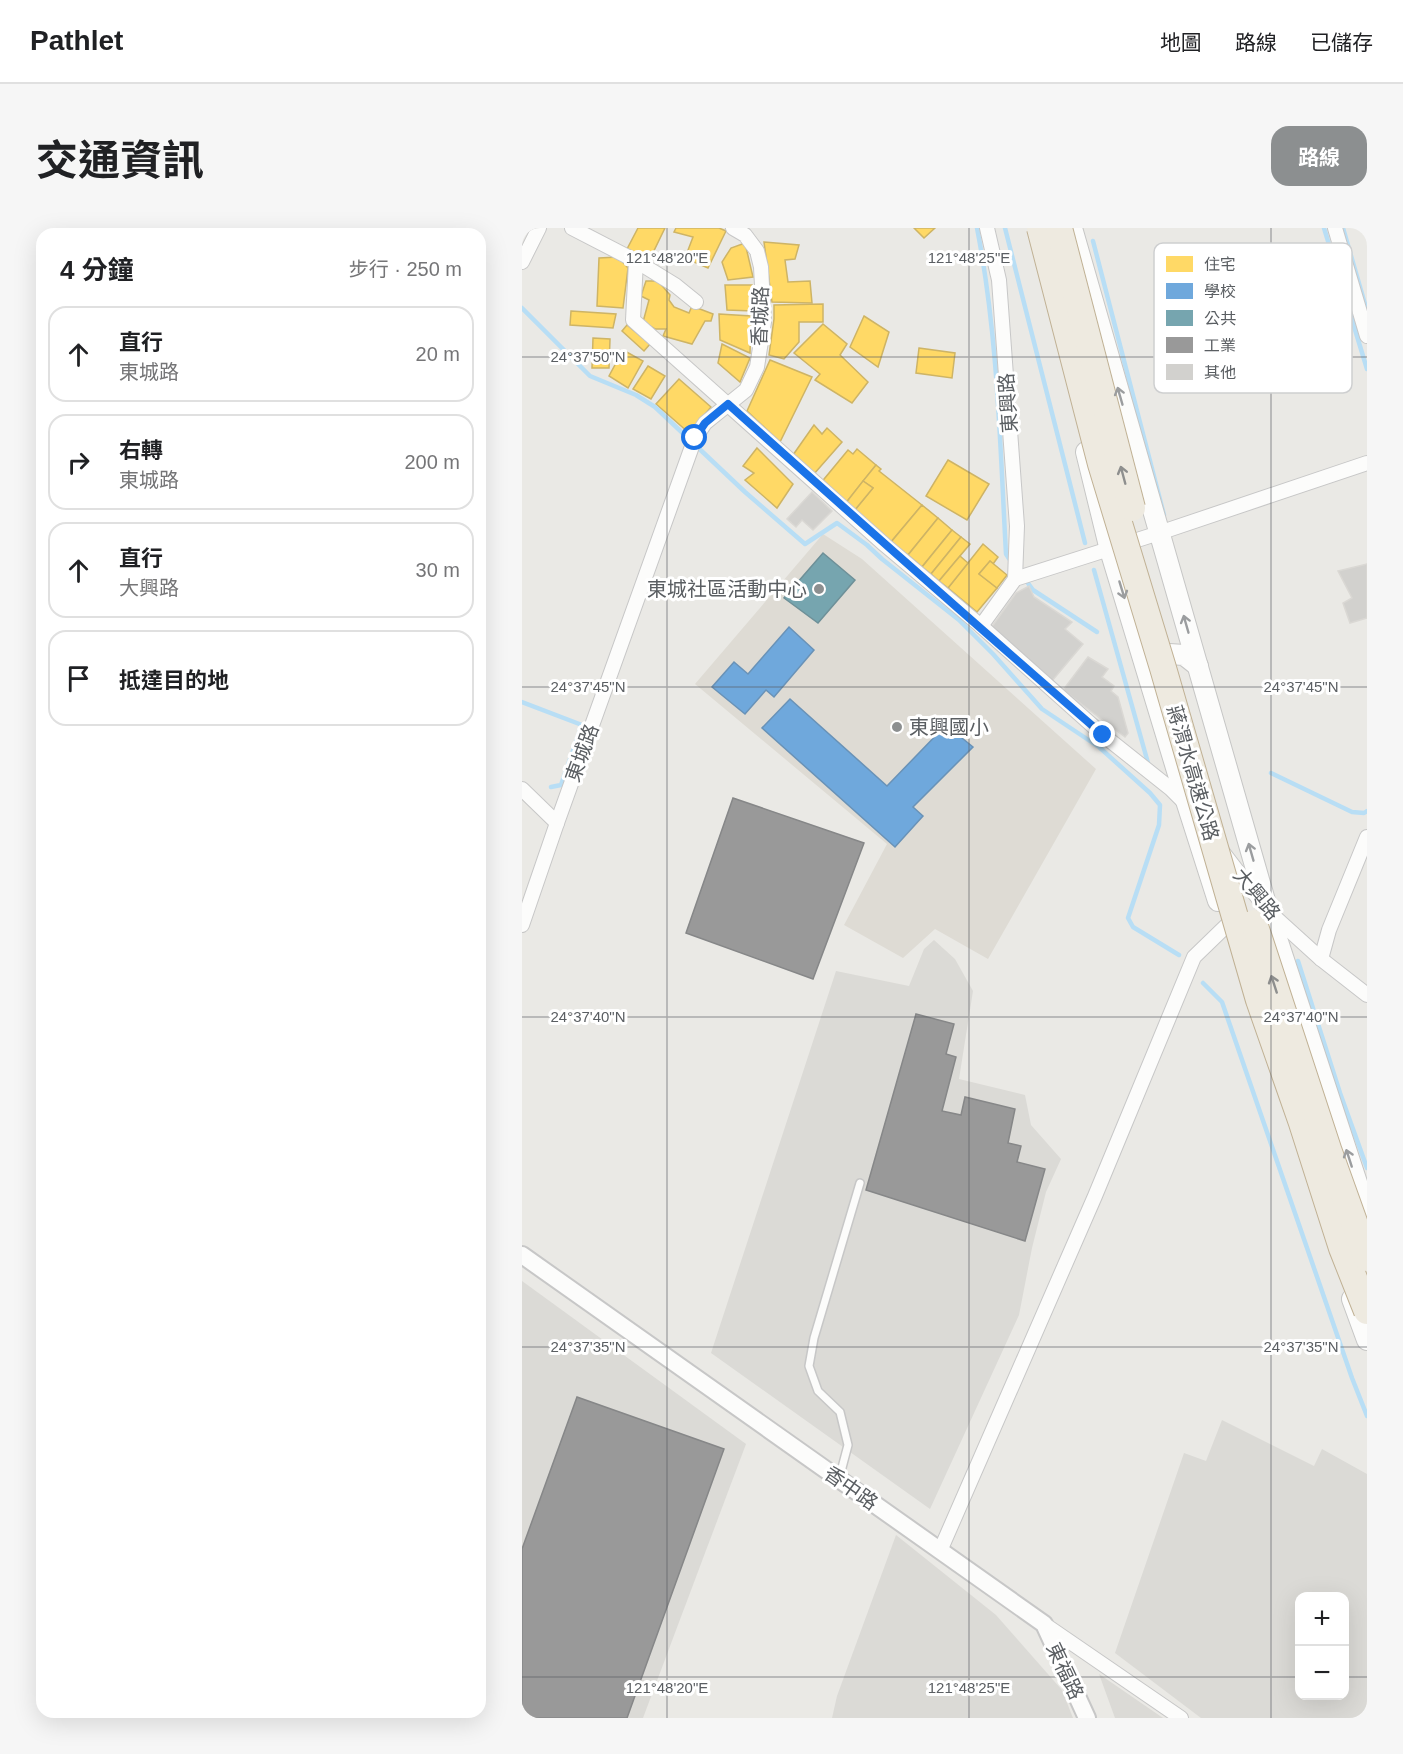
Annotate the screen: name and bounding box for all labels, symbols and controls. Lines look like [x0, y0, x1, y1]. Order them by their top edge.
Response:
text: Pathlet [30, 25, 123, 56]
text: 地圖 [1160, 31, 1202, 54]
text: 路線 [1235, 31, 1277, 54]
text: 已儲存 [1310, 31, 1373, 54]
button: 路線 [1271, 126, 1367, 186]
text: 交通資訊 [36, 137, 204, 184]
legend [1154, 243, 1352, 393]
text: 121°48'20"E [626, 249, 708, 266]
text: 121°48'25"E [928, 249, 1010, 266]
text: 4 分鐘 [60, 255, 134, 285]
text: 住宅 [1204, 256, 1236, 273]
text: 步行 · 250 m [349, 258, 462, 280]
text: 學校 [1204, 283, 1236, 300]
street label: 香城路 [748, 286, 772, 346]
text: 公共 [1204, 310, 1236, 327]
text: 直行 [119, 330, 163, 355]
text: 工業 [1204, 337, 1236, 354]
icon: ahead [62, 338, 95, 371]
text: 20 m [416, 343, 460, 365]
text: 24°37'50"N [550, 348, 626, 365]
text: 東城路 [119, 361, 179, 383]
text: 其他 [1204, 364, 1236, 381]
street label: 東興路 [995, 372, 1021, 434]
one-way arrow [1114, 387, 1125, 406]
route start [681, 424, 707, 450]
text: 右轉 [119, 438, 163, 463]
icon: right [62, 446, 95, 479]
text: 200 m [404, 451, 460, 473]
one-way arrow [1117, 466, 1129, 485]
text: 東城路 [119, 469, 179, 491]
text: 直行 [119, 546, 163, 571]
icon: ahead [62, 554, 95, 587]
text: 30 m [416, 559, 460, 581]
text: 大興路 [119, 577, 179, 599]
place label: 東城社區活動中心 [647, 578, 807, 600]
one-way arrow [1117, 580, 1128, 599]
marker: 東城社區活動中心 [812, 582, 826, 596]
one-way arrow [1180, 615, 1191, 634]
icon: arrive [62, 662, 95, 695]
text: 抵達目的地 [119, 668, 229, 693]
text: 24°37'45"N [550, 678, 626, 695]
text: 24°37'45"N [1263, 678, 1339, 695]
street label: 蔣渭水高速公路 [1163, 703, 1223, 843]
place label: 東興國小 [909, 716, 989, 738]
marker: 東興國小 [890, 720, 904, 734]
street label: 東城路 [561, 721, 603, 785]
route end [1089, 721, 1115, 747]
one-way arrow [1245, 843, 1256, 862]
street label: 大興路 [1229, 864, 1285, 924]
one-way arrow [1267, 975, 1278, 994]
text: 24°37'40"N [550, 1008, 626, 1025]
text: 24°37'40"N [1263, 1008, 1339, 1025]
one-way arrow [1343, 1149, 1354, 1168]
text: 24°37'35"N [550, 1338, 626, 1355]
text: 24°37'35"N [1263, 1338, 1339, 1355]
street label: 香中路 [820, 1462, 882, 1514]
map controls [1295, 1592, 1349, 1700]
button: + [1295, 1592, 1349, 1646]
street label: 東福路 [1042, 1639, 1088, 1703]
button: − [1295, 1646, 1349, 1700]
text: 121°48'20"E [626, 1679, 708, 1696]
text: 121°48'25"E [928, 1679, 1010, 1696]

